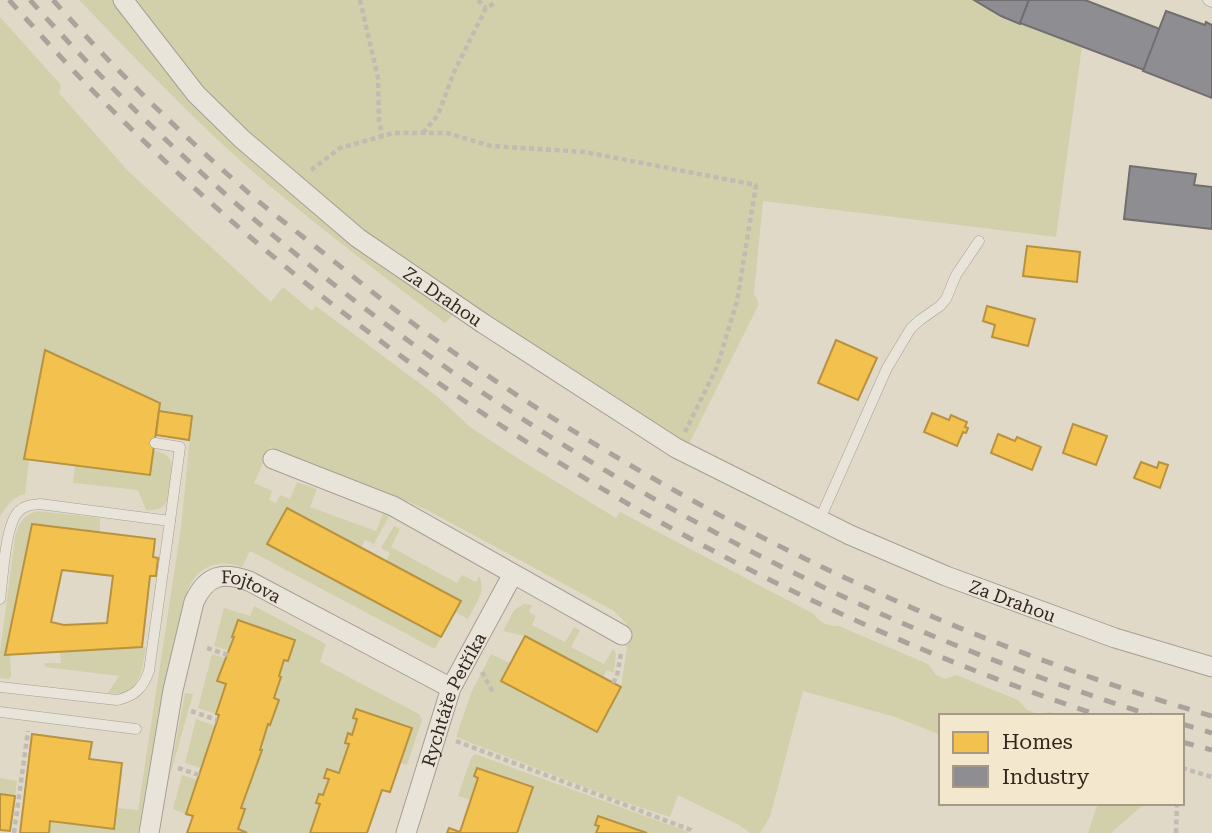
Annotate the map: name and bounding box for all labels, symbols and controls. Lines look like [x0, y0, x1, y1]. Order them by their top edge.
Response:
street label: Za Drahou [400, 262, 486, 330]
street label: Fojtova [221, 566, 285, 607]
street label: Za Drahou [967, 575, 1059, 626]
street label: Rychtáře Petříka [417, 628, 490, 769]
legend [939, 714, 1184, 805]
text: Homes [1002, 730, 1073, 754]
text: Industry [1002, 765, 1090, 789]

